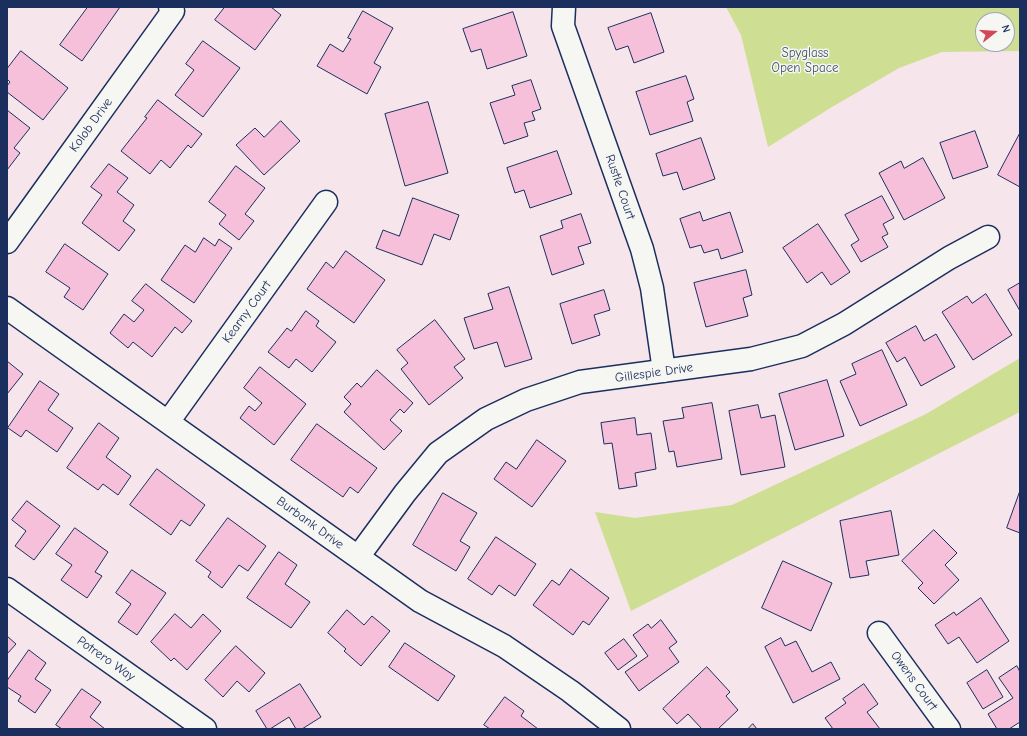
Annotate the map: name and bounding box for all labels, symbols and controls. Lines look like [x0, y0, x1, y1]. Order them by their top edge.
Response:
north arrow [975, 12, 1015, 52]
text: N [999, 23, 1013, 34]
park label: Spyglass Open Space [772, 45, 838, 76]
street label: Kolob Drive [66, 95, 116, 155]
street label: Rustle Court [602, 153, 638, 221]
street label: Kearny Court [219, 278, 275, 346]
street label: Gillespie Drive [614, 360, 694, 386]
street label: Burbank Drive [273, 493, 347, 553]
street label: Potrero Way [74, 633, 138, 685]
street label: Owens Court [887, 648, 941, 714]

